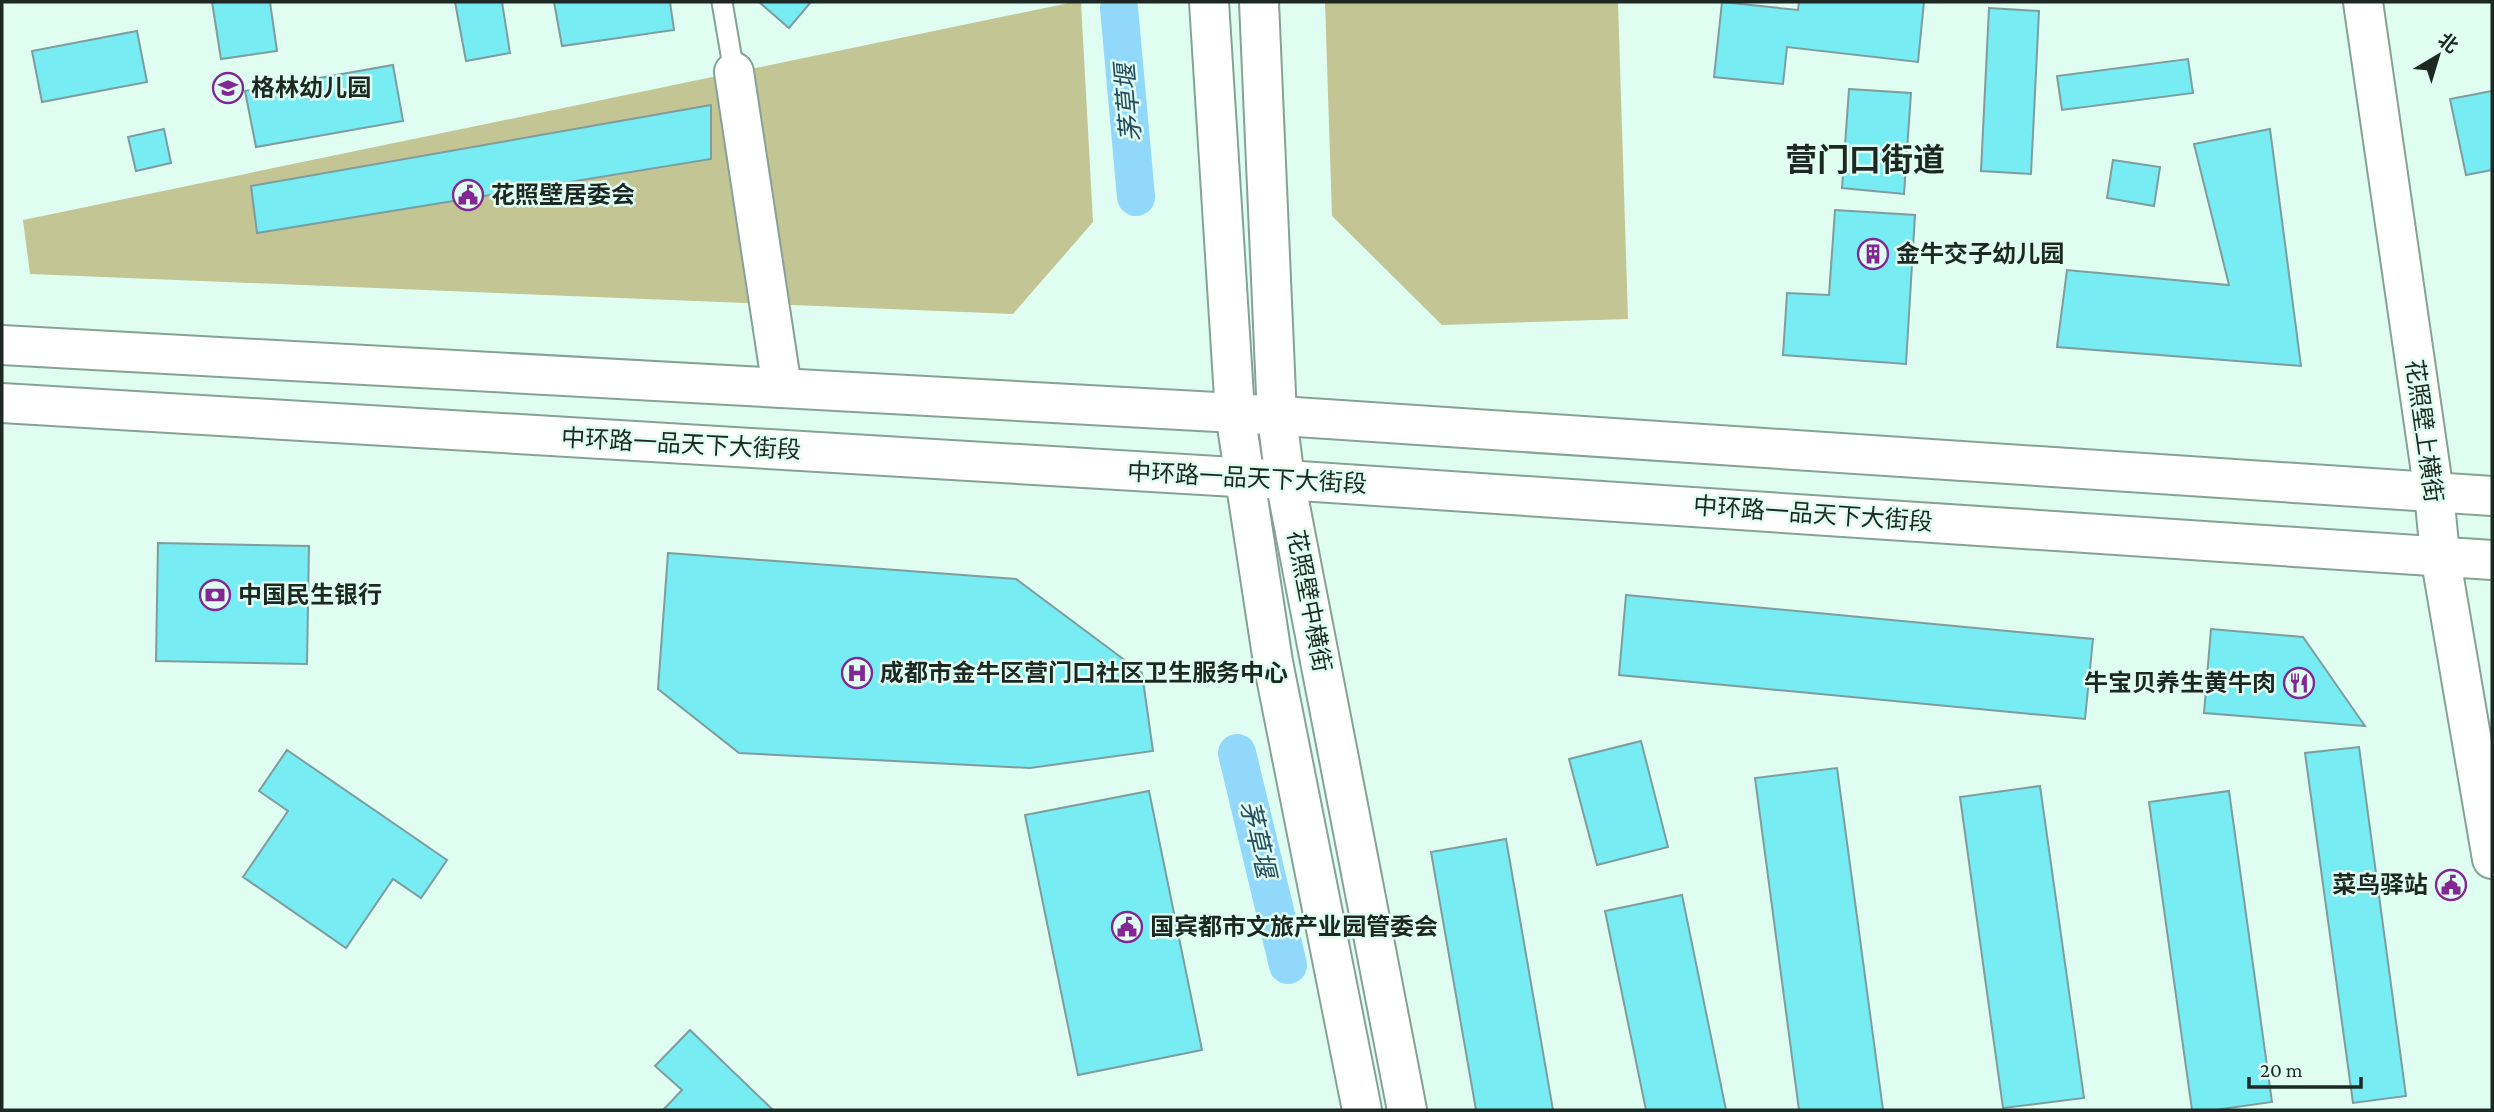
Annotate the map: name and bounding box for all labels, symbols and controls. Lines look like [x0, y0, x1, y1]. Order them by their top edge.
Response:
north arrow [2403, 21, 2473, 91]
text: 北 [2434, 29, 2462, 57]
water label: 茅草堰 [1110, 59, 1146, 143]
school or university icon: 格林幼儿园 [211, 71, 245, 105]
place label: 格林幼儿园 [251, 74, 371, 101]
district label: 营门口街道 [1785, 142, 1945, 178]
public building icon: 花照壁居委会 [451, 178, 485, 212]
place label: 花照壁居委会 [491, 181, 635, 208]
building icon: 金牛交子幼儿园 [1856, 237, 1890, 271]
place label: 金牛交子幼儿园 [1896, 240, 2064, 267]
street label: 花照壁上横街 [2401, 358, 2448, 504]
street label: 中环路一品天下大街段 [560, 424, 802, 463]
street label: 中环路一品天下大街段 [1126, 458, 1368, 497]
street label: 中环路一品天下大街段 [1692, 492, 1934, 535]
street label: 花照壁中横街 [1283, 528, 1336, 674]
bank icon: 中国民生银行 [198, 578, 232, 612]
place label: 中国民生银行 [238, 581, 382, 608]
hospital icon: 成都市金牛区营门口社区卫生服务中心 [840, 656, 874, 690]
place label: 成都市金牛区营门口社区卫生服务中心 [880, 659, 1288, 686]
restaurant icon: 牛宝贝养生黄牛肉 [2282, 666, 2316, 700]
place label: 牛宝贝养生黄牛肉 [2084, 669, 2276, 696]
water label: 茅草堰 [1235, 798, 1281, 884]
public building icon: 菜鸟驿站 [2434, 868, 2468, 902]
place label: 菜鸟驿站 [2332, 871, 2428, 898]
public building icon: 国宾都市文旅产业园管委会 [1110, 910, 1144, 944]
place label: 国宾都市文旅产业园管委会 [1150, 913, 1438, 940]
scale bar [2249, 1046, 2361, 1090]
text: 20 m [2260, 1058, 2303, 1082]

